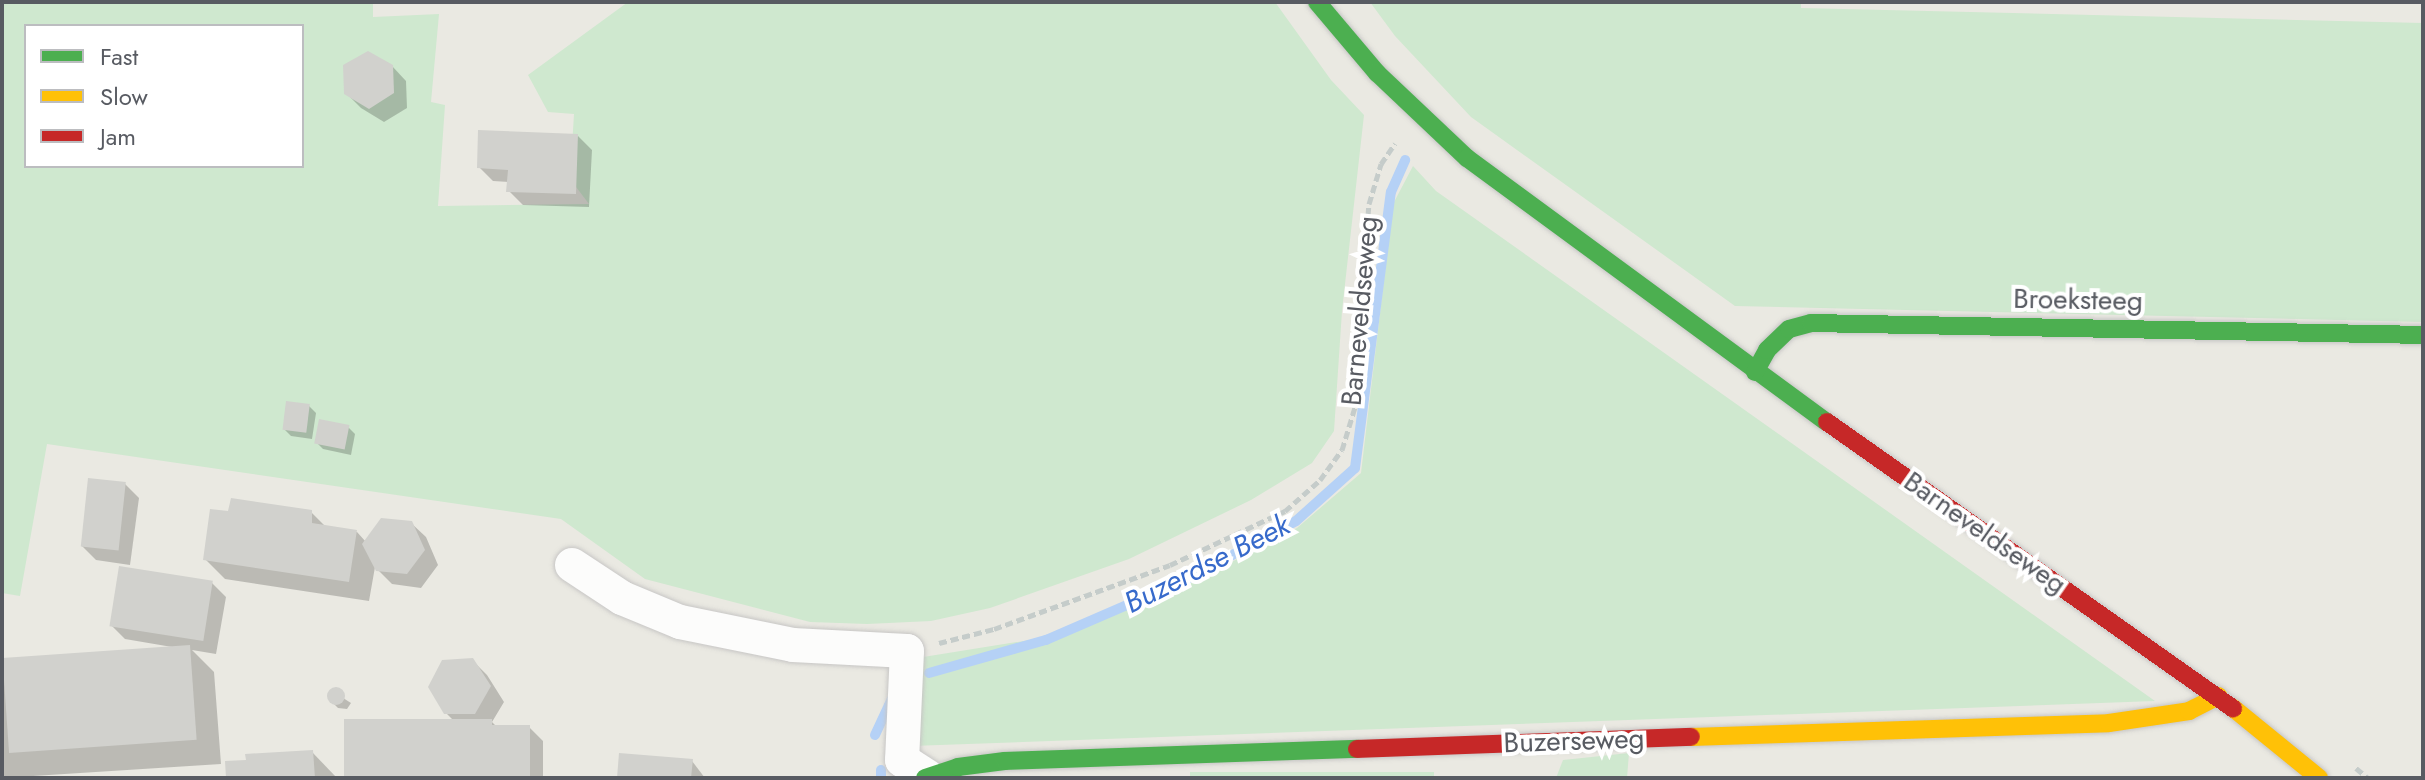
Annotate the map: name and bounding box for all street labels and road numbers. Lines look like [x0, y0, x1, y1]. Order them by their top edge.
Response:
street label: Barneveldseweg [1335, 215, 1385, 407]
street label: Broeksteeg [2013, 282, 2143, 318]
street label: Barneveldseweg [1897, 465, 2073, 601]
street label: Buzerseweg [1503, 722, 1645, 760]

